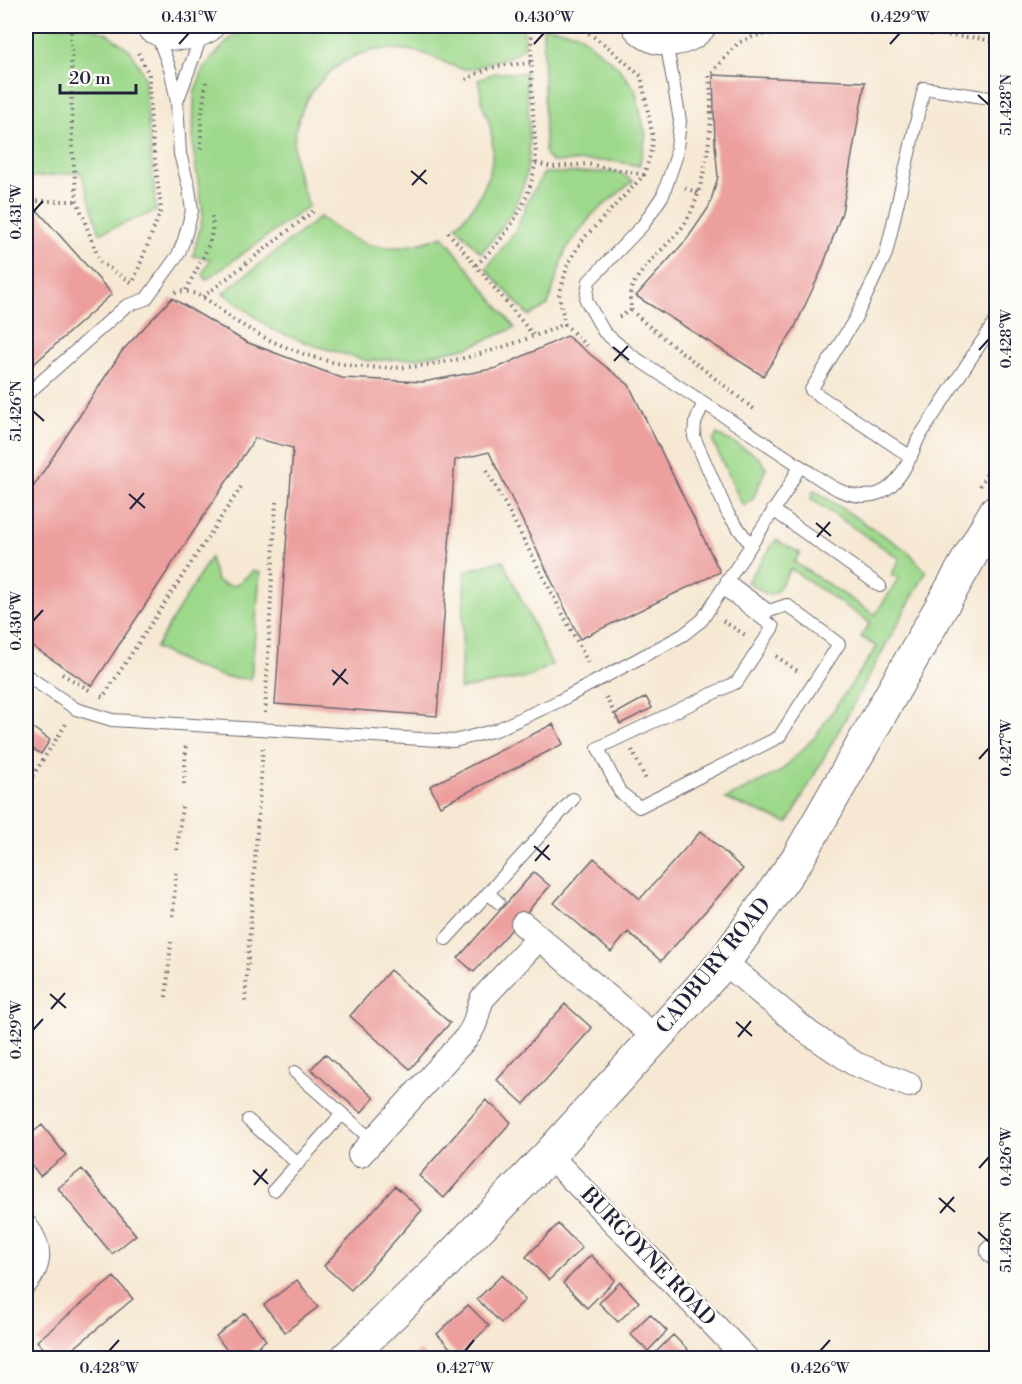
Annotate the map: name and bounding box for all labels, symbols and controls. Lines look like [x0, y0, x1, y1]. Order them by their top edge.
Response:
text: 0.431°W [161, 8, 217, 27]
text: 0.430°W [514, 8, 574, 27]
text: 0.429°W [871, 8, 930, 27]
scale bar [60, 57, 136, 95]
text: 20 m [69, 67, 111, 90]
text: 51.428°N [997, 74, 1016, 136]
text: 0.431°W [7, 184, 26, 240]
text: 0.428°W [997, 309, 1016, 369]
text: 51.426°N [7, 380, 26, 442]
text: 0.430°W [7, 591, 26, 651]
text: 0.427°W [997, 719, 1016, 777]
street label: CADBURY ROAD [651, 893, 777, 1039]
text: 0.429°W [7, 1000, 26, 1059]
text: 0.426°W [997, 1127, 1016, 1186]
street label: BURGOYNE ROAD [574, 1181, 721, 1332]
text: 51.426°N [997, 1211, 1016, 1273]
text: 0.428°W [79, 1359, 139, 1378]
text: 0.427°W [436, 1359, 494, 1378]
text: 0.426°W [791, 1359, 850, 1378]

